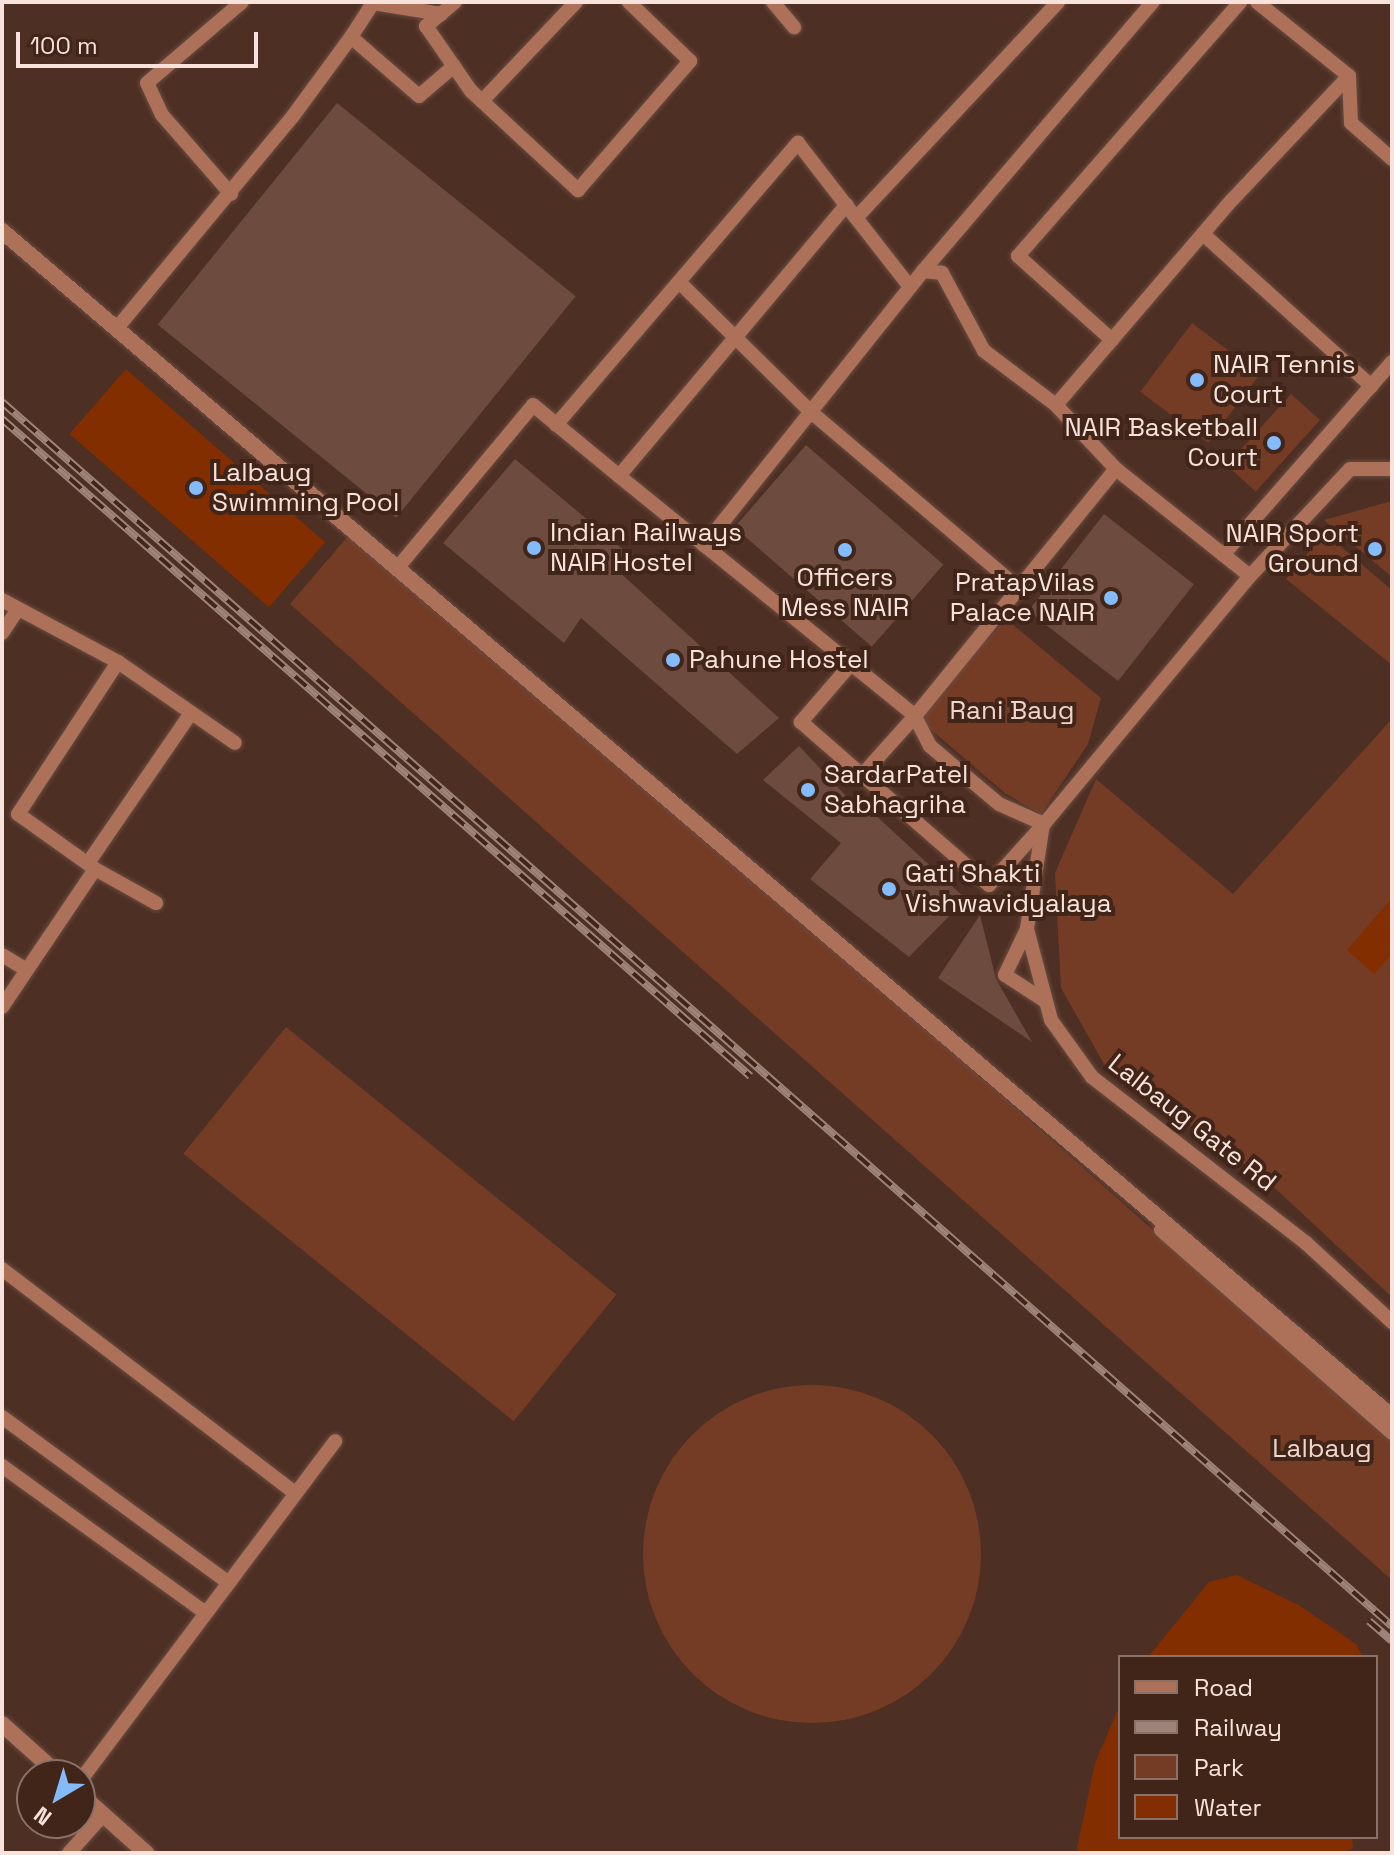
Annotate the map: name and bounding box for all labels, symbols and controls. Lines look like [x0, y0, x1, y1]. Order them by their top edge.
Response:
scale bar [20, 16, 262, 66]
text: 100 m [30, 30, 98, 61]
place label: NAIR Tennis Court [1213, 349, 1356, 410]
marker: NAIR Tennis Court [1188, 371, 1206, 389]
place label: NAIR Basketball Court [1065, 412, 1258, 474]
marker: NAIR Basketball Court [1265, 434, 1283, 452]
place label: Lalbaug Swimming Pool [212, 457, 399, 518]
marker: Lalbaug Swimming Pool [187, 479, 205, 497]
place label: Indian Railways NAIR Hostel [550, 517, 742, 578]
place label: NAIR Sport Ground [1225, 518, 1359, 580]
marker: Indian Railways NAIR Hostel [525, 539, 543, 557]
marker: NAIR Sport Ground [1366, 540, 1384, 558]
marker: Officers Mess NAIR [836, 541, 854, 559]
place label: Officers Mess NAIR [781, 562, 909, 624]
place label: PratapVilas Palace NAIR [950, 567, 1095, 628]
marker: PratapVilas Palace NAIR [1102, 589, 1120, 607]
place label: Pahune Hostel [689, 644, 869, 676]
marker: Pahune Hostel [664, 651, 682, 669]
park label: Rani Baug [950, 695, 1074, 727]
place label: SardarPatel Sabhagriha [824, 759, 968, 820]
marker: SardarPatel Sabhagriha [799, 781, 817, 799]
place label: Gati Shakti Vishwavidyalaya [905, 858, 1112, 920]
marker: Gati Shakti Vishwavidyalaya [880, 880, 898, 898]
street label: Lalbaug Gate Rd [1102, 1048, 1282, 1198]
park label: Lalbaug [1272, 1433, 1372, 1465]
legend [1118, 1655, 1378, 1839]
text: Road [1194, 1672, 1253, 1703]
text: Railway [1194, 1712, 1282, 1743]
text: Park [1194, 1752, 1244, 1783]
north arrow [16, 1759, 96, 1839]
text: Water [1194, 1792, 1262, 1823]
text: N [28, 1801, 57, 1832]

